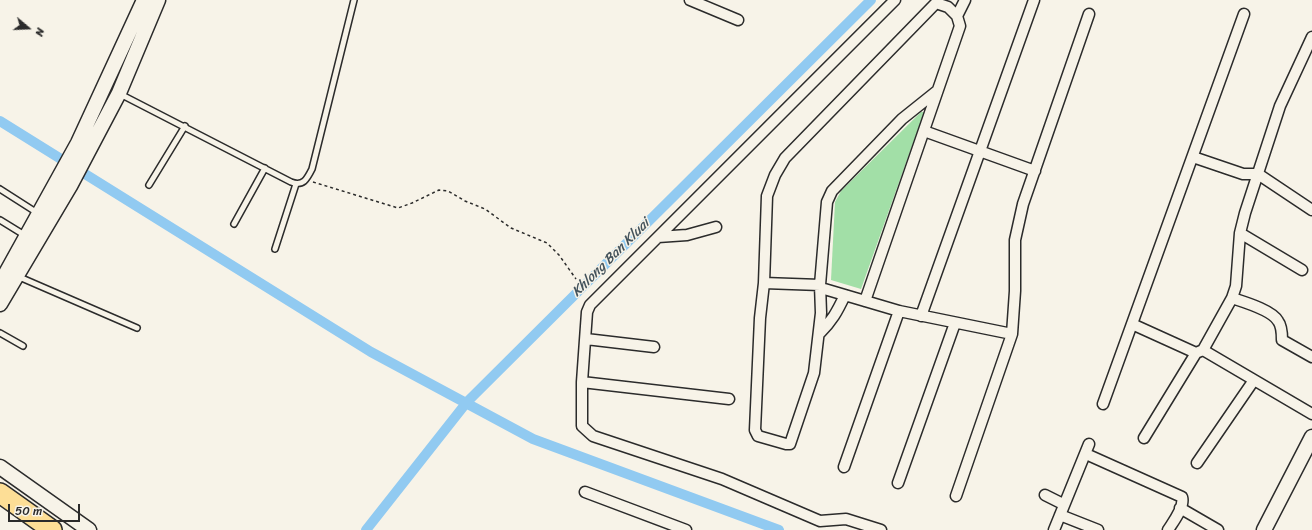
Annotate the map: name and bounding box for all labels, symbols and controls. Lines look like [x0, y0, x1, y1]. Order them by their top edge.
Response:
north arrow [8, 8, 48, 48]
text: N [30, 25, 50, 39]
water label: Khlong Ban Kluai [569, 216, 653, 300]
scale bar [10, 496, 82, 522]
text: 50 m [15, 500, 42, 522]

